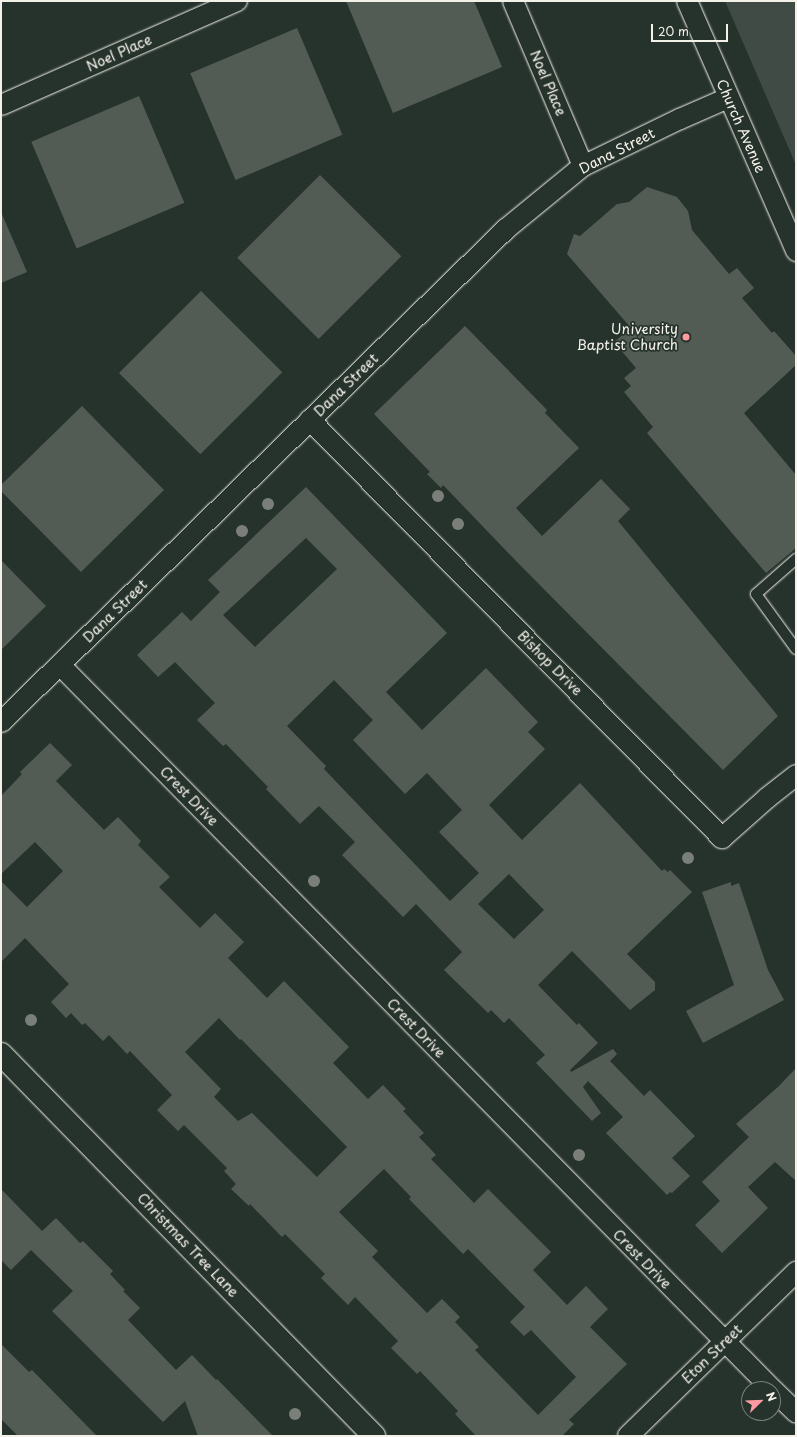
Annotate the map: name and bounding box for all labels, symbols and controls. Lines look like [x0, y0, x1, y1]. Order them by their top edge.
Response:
scale bar [653, 16, 730, 42]
text: 20 m [658, 22, 689, 40]
street label: Noel Place [84, 31, 154, 75]
street label: Noel Place [527, 47, 569, 119]
street label: Church Avenue [713, 77, 769, 175]
street label: Dana Street [576, 125, 658, 177]
place label: University Baptist Church [576, 321, 678, 354]
marker: University Baptist Church [681, 332, 691, 342]
street label: Dana Street [310, 350, 382, 420]
street label: Dana Street [79, 576, 151, 646]
street label: Bishop Drive [514, 627, 586, 699]
street label: Crest Drive [156, 763, 222, 829]
street label: Crest Drive [383, 995, 449, 1061]
street label: Christmas Tree Lane [133, 1189, 243, 1301]
street label: Crest Drive [609, 1226, 675, 1292]
street label: Eton Street [678, 1321, 746, 1387]
north arrow [741, 1381, 781, 1421]
text: N [762, 1389, 781, 1404]

